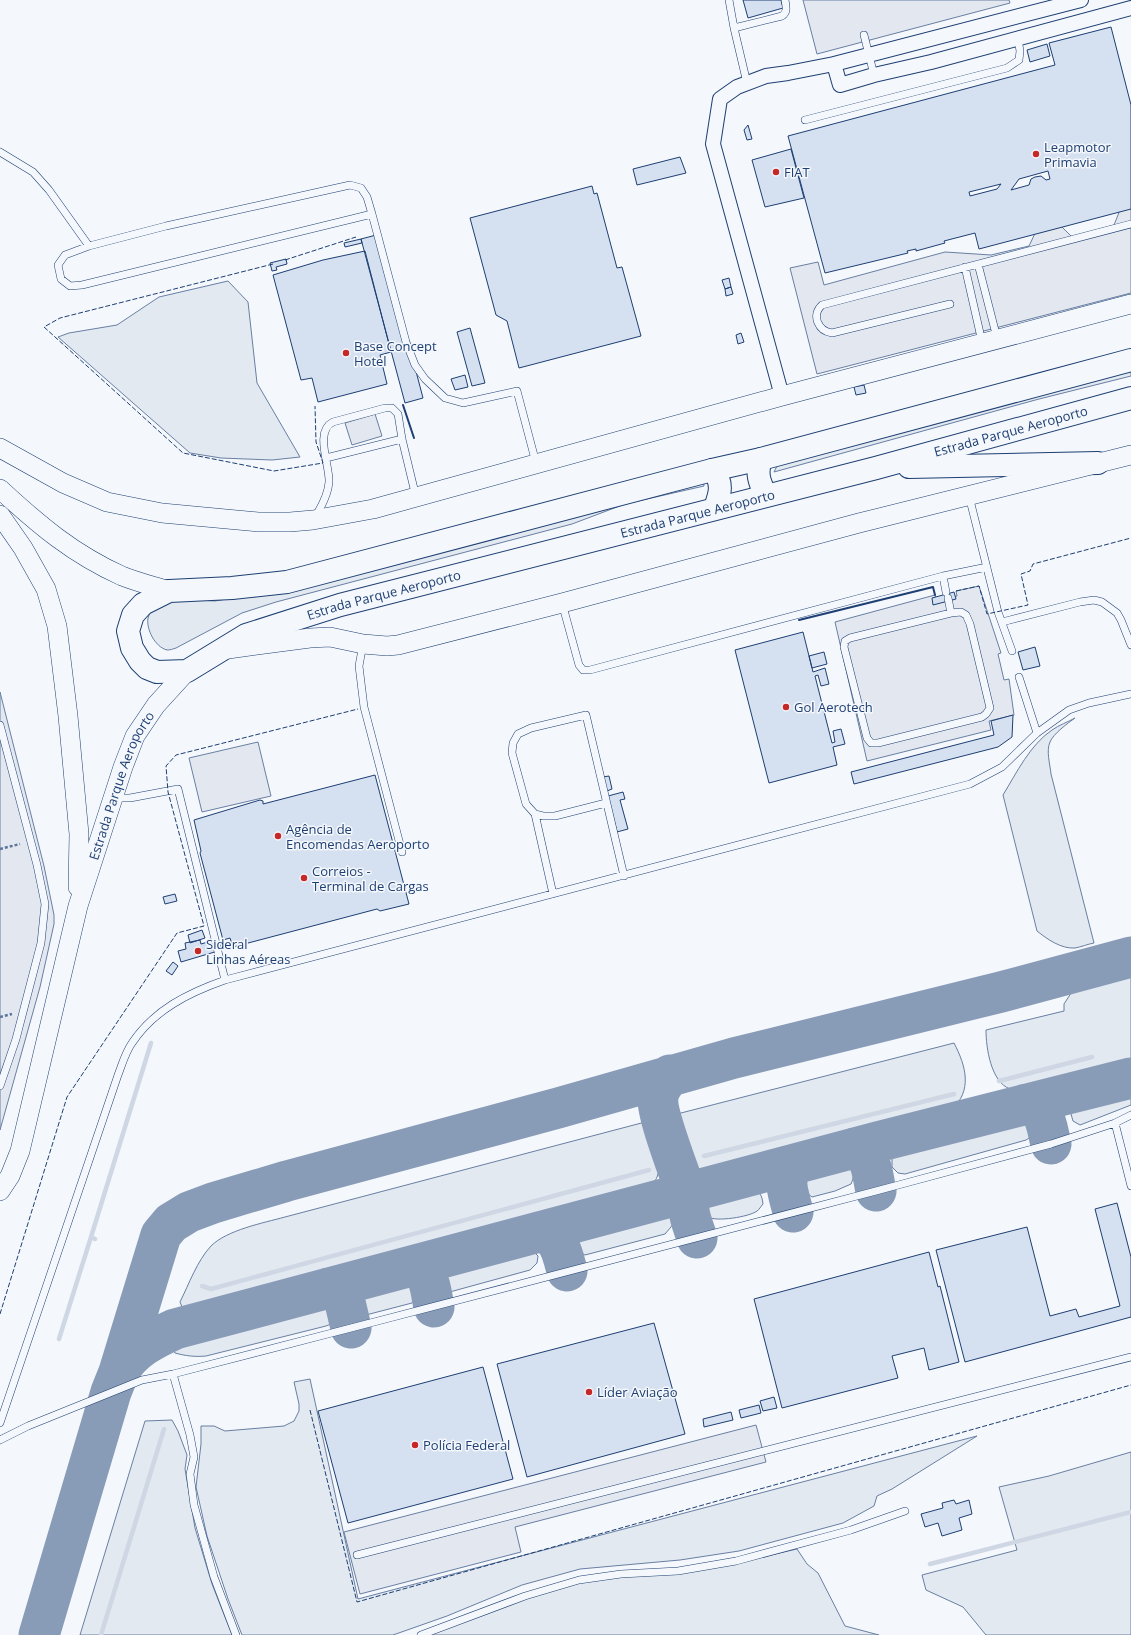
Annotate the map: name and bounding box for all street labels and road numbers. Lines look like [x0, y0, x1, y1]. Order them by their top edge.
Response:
street label: Estrada Parque Aeroporto [932, 401, 1090, 461]
street label: Estrada Parque Aeroporto [618, 485, 777, 542]
street label: Estrada Parque Aeroporto [305, 565, 463, 624]
street label: Estrada Parque Aeroporto [85, 707, 158, 862]

